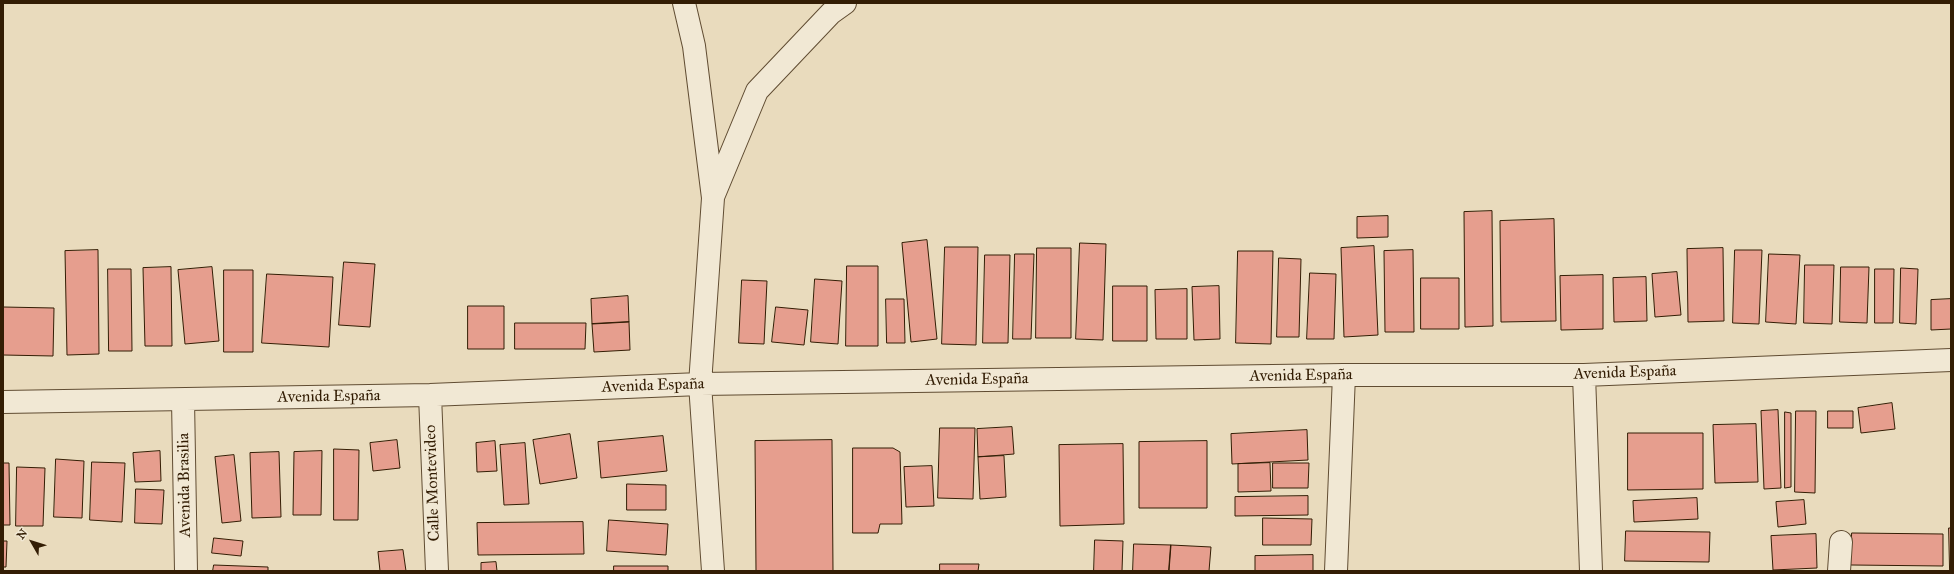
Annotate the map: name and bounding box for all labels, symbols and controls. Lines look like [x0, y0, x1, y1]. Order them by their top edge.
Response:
street label: Avenida España [1573, 362, 1677, 384]
street label: Avenida España [1249, 366, 1353, 386]
street label: Avenida España [925, 370, 1029, 390]
street label: Avenida España [601, 375, 705, 397]
street label: Avenida España [277, 387, 381, 407]
street label: Calle Montevideo [421, 424, 445, 542]
street label: Avenida Brasilia [174, 433, 196, 537]
north arrow [12, 522, 52, 562]
text: N [14, 526, 30, 542]

